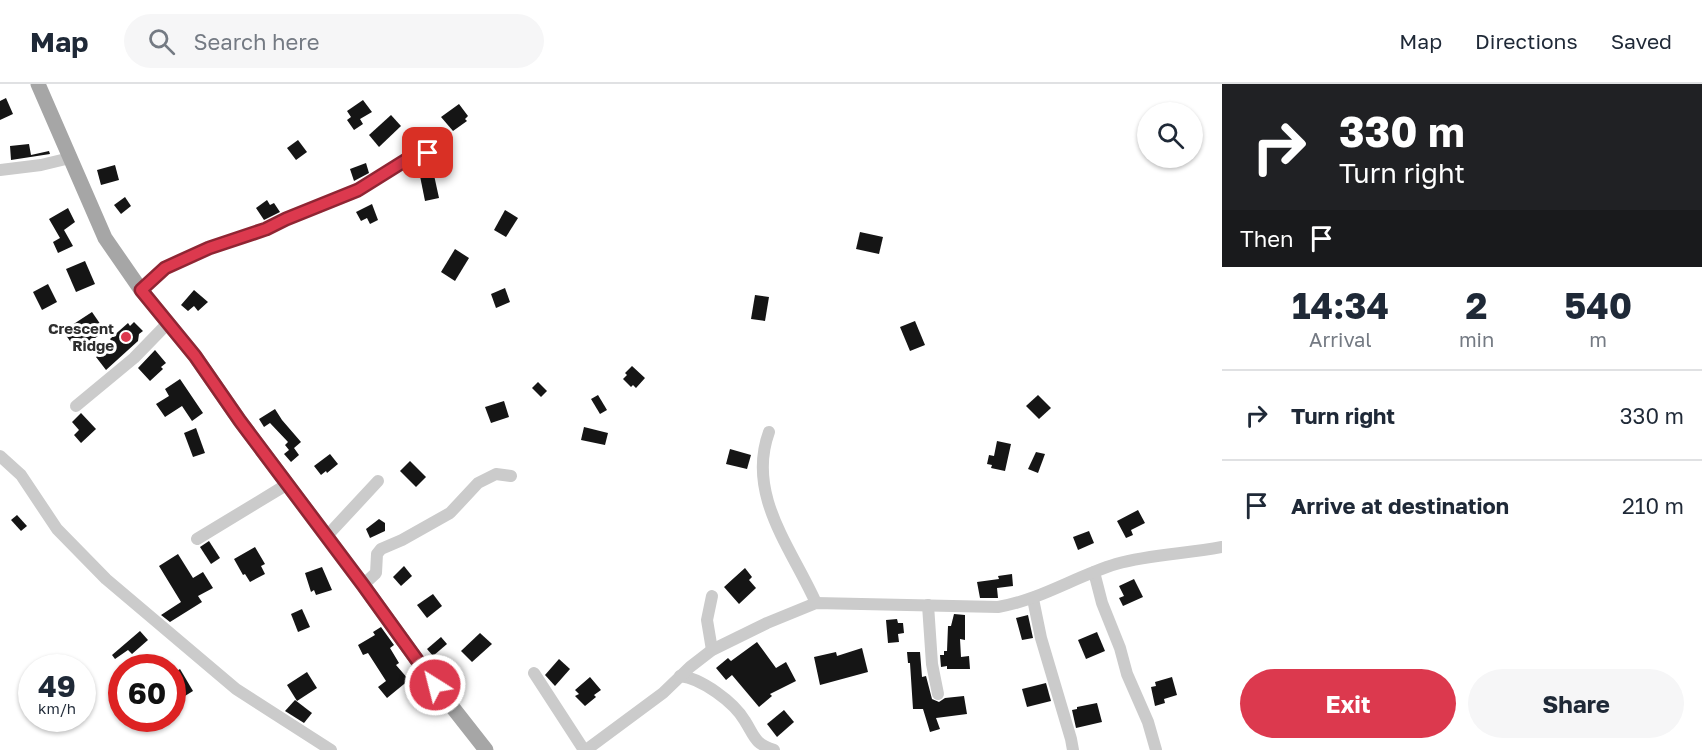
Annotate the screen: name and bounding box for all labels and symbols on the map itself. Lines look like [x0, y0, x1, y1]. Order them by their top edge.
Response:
pin [402, 127, 453, 178]
place label: Crescent Ridge [48, 319, 114, 354]
marker: Crescent Ridge [119, 330, 133, 344]
position arrow [403, 653, 467, 717]
speed limit sign: 60 [108, 654, 186, 732]

